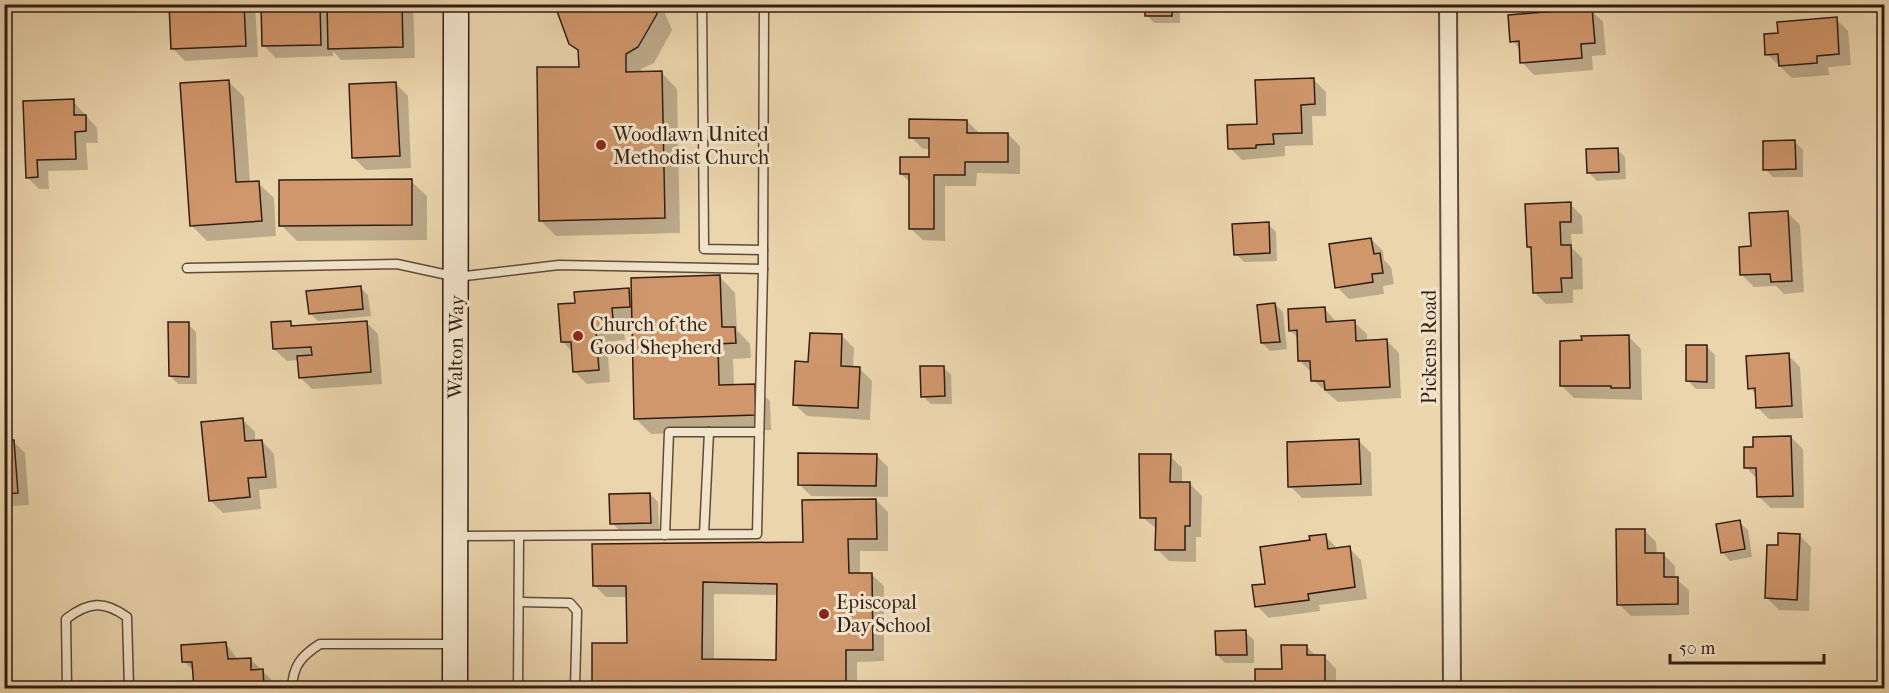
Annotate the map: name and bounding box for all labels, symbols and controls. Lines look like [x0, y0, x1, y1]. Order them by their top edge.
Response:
place label: Woodlawn United Methodist Church [612, 123, 770, 169]
marker: Woodlawn United Methodist Church [594, 138, 608, 152]
street label: Pickens Road [1418, 289, 1441, 404]
street label: Walton Way [444, 294, 468, 400]
place label: Church of the Good Shepherd [590, 313, 723, 359]
marker: Church of the Good Shepherd [571, 329, 585, 343]
place label: Episcopal Day School [836, 591, 931, 637]
marker: Episcopal Day School [817, 607, 831, 621]
scale bar [1670, 627, 1824, 665]
text: 50 m [1679, 638, 1716, 659]

